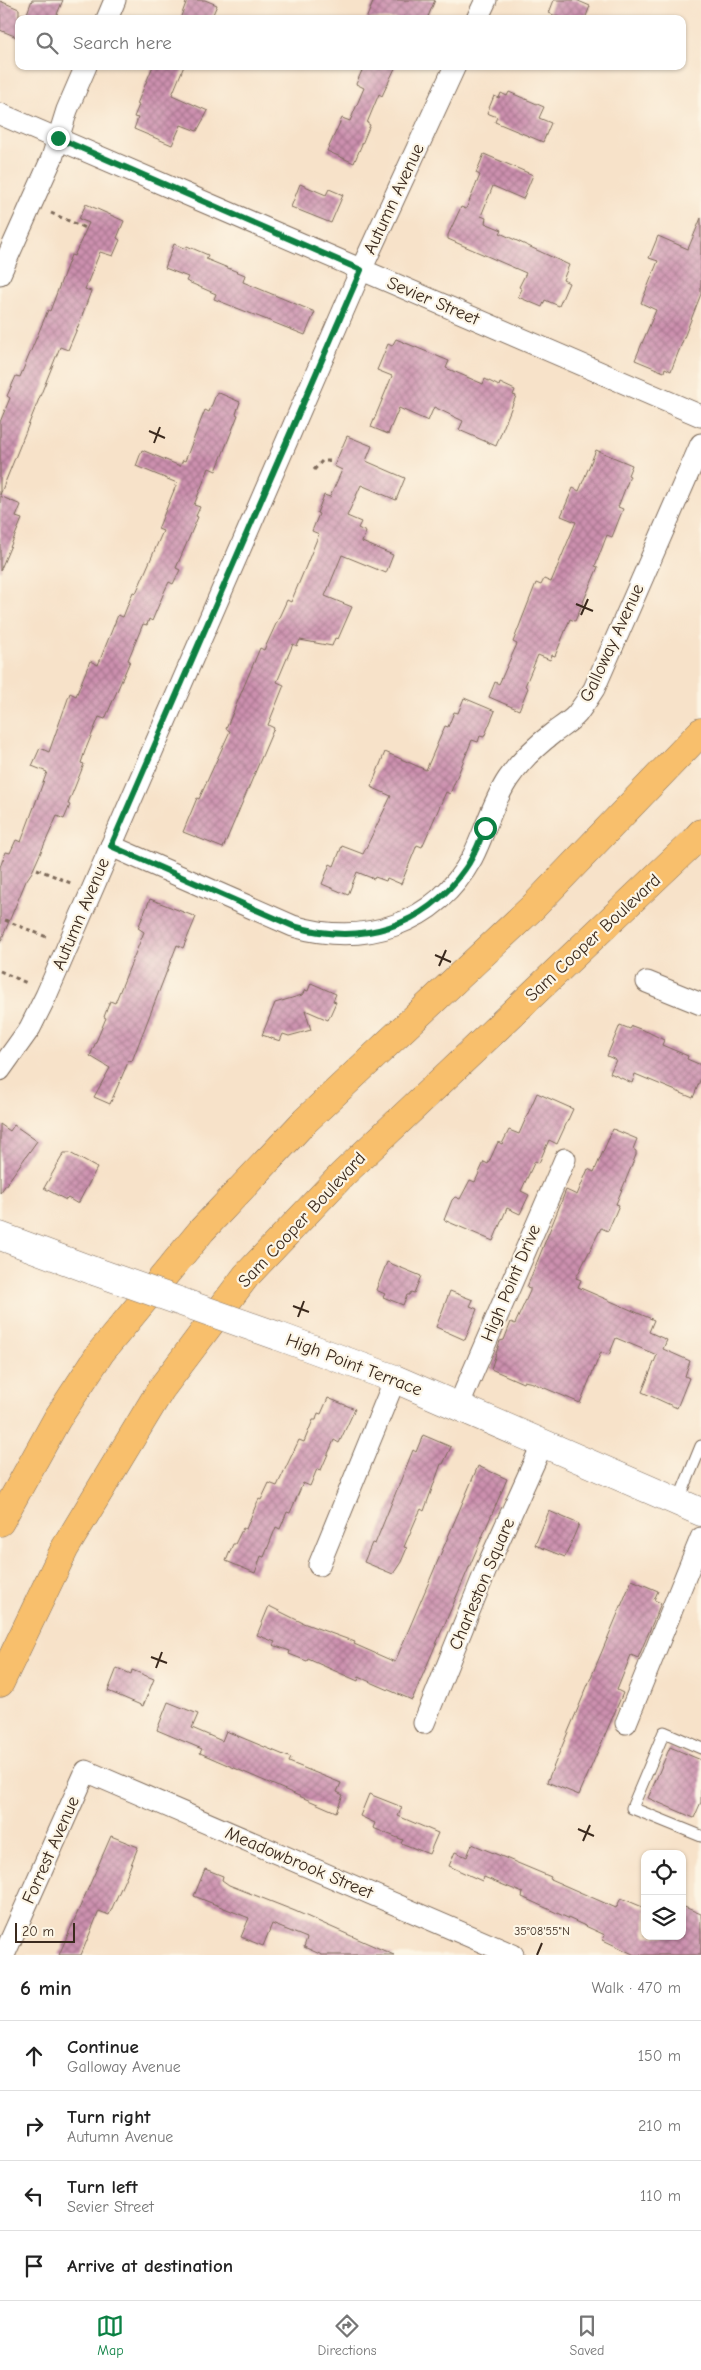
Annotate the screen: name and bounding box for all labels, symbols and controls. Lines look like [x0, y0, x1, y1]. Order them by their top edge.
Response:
search box [15, 15, 686, 70]
icon: search [33, 29, 61, 57]
text: Search here [73, 32, 172, 54]
route end [47, 127, 70, 150]
street label: Autumn Avenue [359, 140, 429, 258]
street label: Sevier Street [384, 272, 483, 330]
street label: Galloway Avenue [575, 581, 649, 705]
route start [474, 817, 497, 840]
street label: Autumn Avenue [48, 855, 114, 973]
street label: Sam Cooper Boulevard [521, 870, 665, 1006]
street label: Sam Cooper Boulevard [234, 1148, 370, 1292]
street label: High Point Drive [477, 1221, 545, 1345]
street label: High Point Terrace [283, 1329, 425, 1401]
street label: Charleston Square [445, 1515, 519, 1653]
street label: Forrest Avenue [18, 1793, 84, 1907]
street label: Meadowbrook Street [222, 1822, 377, 1904]
map controls [641, 1850, 686, 1940]
button: locate [641, 1850, 686, 1895]
button: layers [641, 1895, 686, 1940]
scale bar [15, 1920, 75, 1943]
text: 20 m [22, 1923, 54, 1940]
text: 35°08'55"N [514, 1924, 570, 1938]
text: 6 min [20, 1976, 72, 2000]
text: Walk · 470 m [592, 1979, 681, 1997]
text: Continue [67, 2036, 139, 2058]
icon: ahead [20, 2042, 48, 2070]
text: 150 m [638, 2047, 681, 2065]
text: Galloway Avenue [67, 2058, 181, 2076]
text: Turn right [67, 2106, 151, 2128]
icon: right [20, 2112, 48, 2140]
text: 210 m [638, 2117, 681, 2135]
text: Autumn Avenue [67, 2128, 173, 2146]
text: Turn left [67, 2176, 138, 2198]
icon: left [20, 2182, 48, 2210]
text: 110 m [640, 2187, 681, 2205]
text: Sevier Street [67, 2198, 154, 2216]
icon: arrive [20, 2252, 48, 2280]
text: Arrive at destination [67, 2255, 233, 2277]
tab: Map [96, 2312, 124, 2359]
tab: Directions [317, 2312, 377, 2359]
tab: Saved [570, 2312, 605, 2359]

